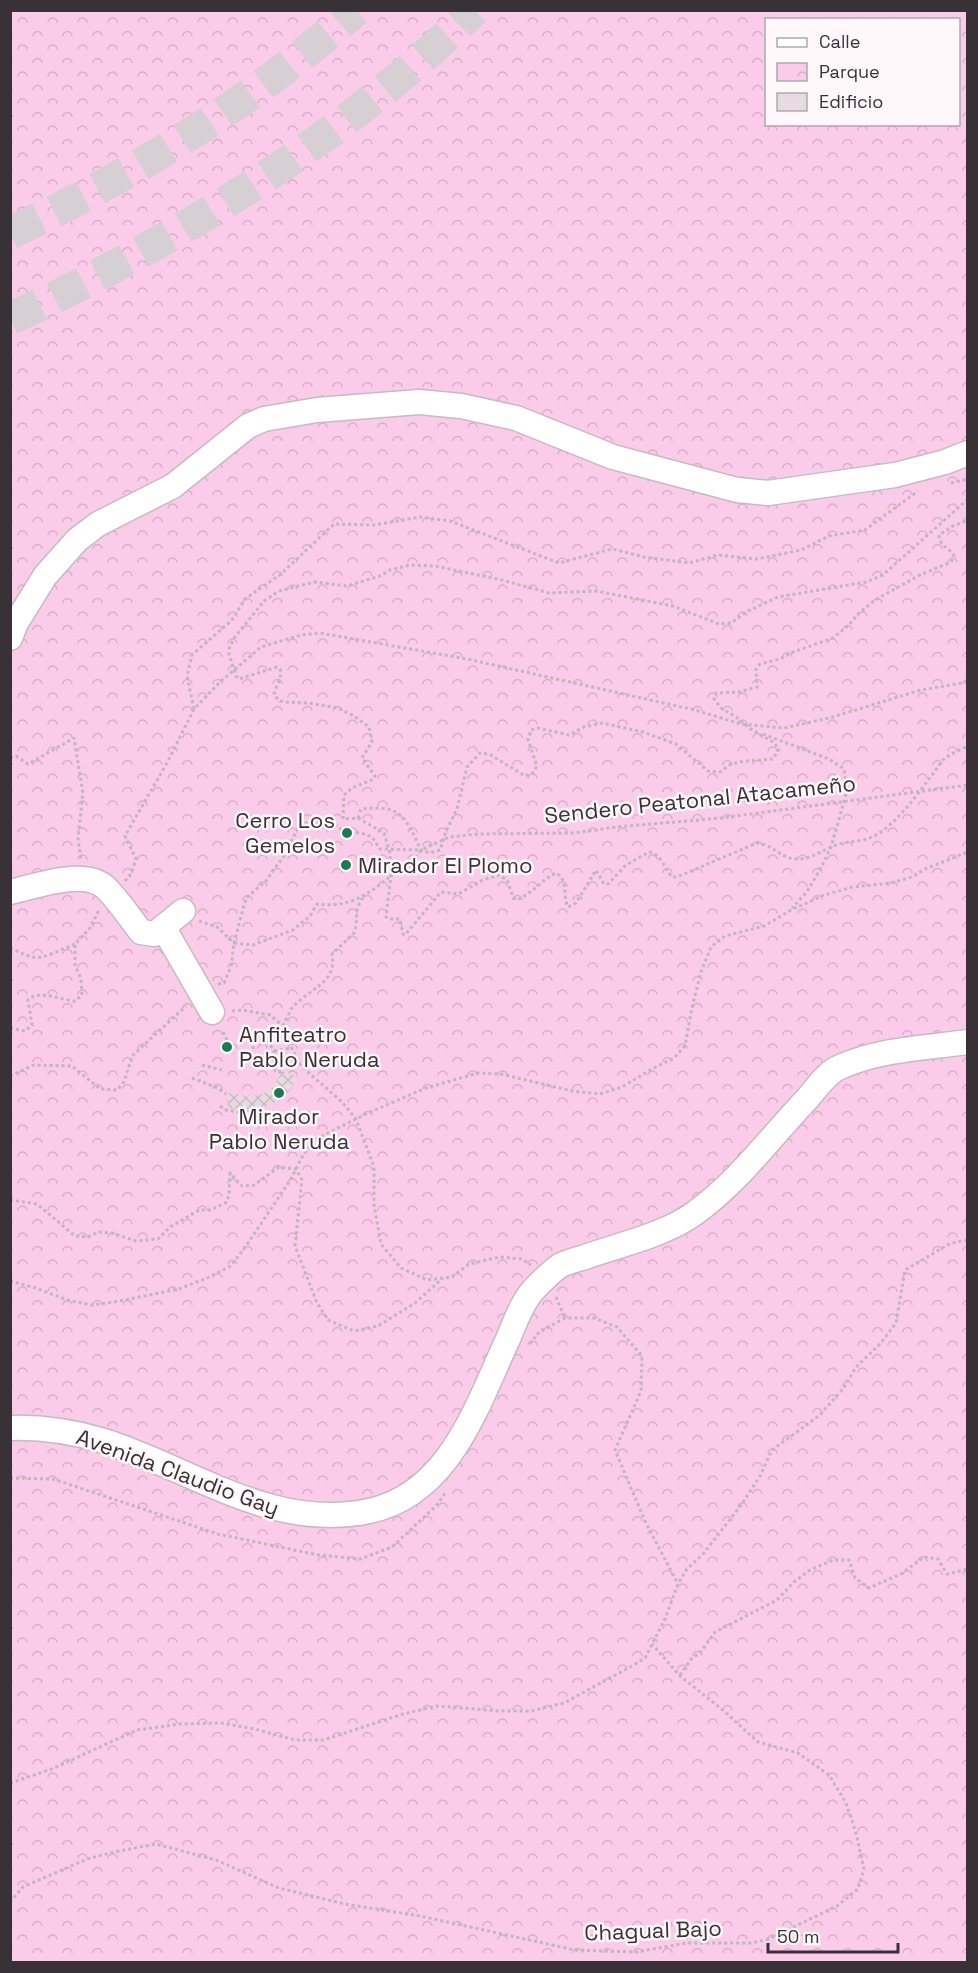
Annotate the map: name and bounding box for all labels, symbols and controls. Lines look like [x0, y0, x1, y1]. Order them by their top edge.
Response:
legend [765, 18, 960, 126]
text: Calle [819, 30, 860, 53]
text: Parque [819, 60, 880, 83]
text: Edificio [819, 90, 883, 113]
street label: Sendero Peatonal Atacameño [543, 769, 857, 829]
place label: Cerro Los Gemelos [235, 806, 335, 859]
marker: Cerro Los Gemelos [340, 826, 354, 840]
place label: Mirador El Plomo [358, 851, 533, 879]
marker: Mirador El Plomo [339, 858, 353, 872]
place label: Anfiteatro Pablo Neruda [239, 1020, 380, 1073]
marker: Anfiteatro Pablo Neruda [220, 1040, 234, 1054]
marker: Mirador Pablo Neruda [272, 1086, 286, 1100]
place label: Mirador Pablo Neruda [209, 1102, 350, 1155]
street label: Avenida Claudio Gay [73, 1422, 283, 1522]
street label: Chagual Bajo [584, 1914, 722, 1946]
scale bar [768, 1916, 898, 1954]
text: 50 m [777, 1925, 819, 1948]

